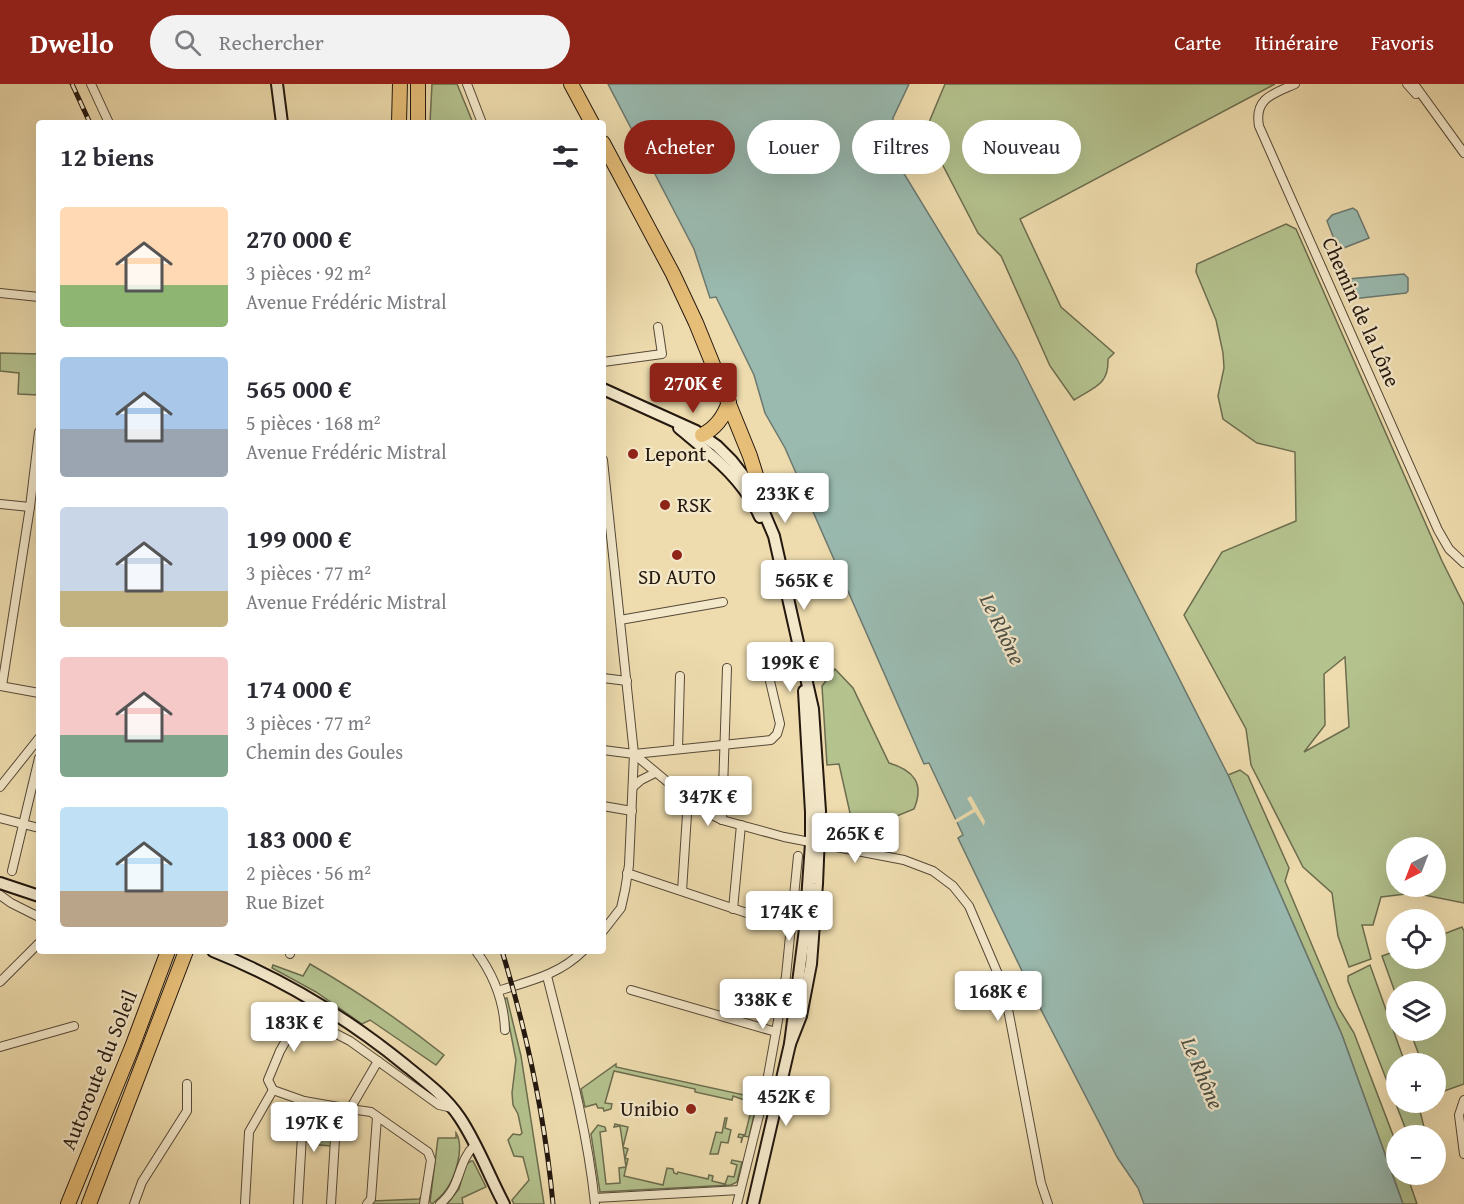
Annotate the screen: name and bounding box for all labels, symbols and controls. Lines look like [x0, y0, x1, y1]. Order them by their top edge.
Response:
search box [150, 15, 570, 69]
text: Dwello [30, 22, 114, 63]
icon: search [171, 26, 204, 59]
text: Rechercher [219, 26, 324, 58]
text: Carte [1174, 27, 1221, 58]
text: Itinéraire [1254, 27, 1338, 58]
text: Favoris [1371, 27, 1434, 58]
chip: Acheter [624, 120, 735, 174]
chip: Louer [747, 120, 840, 174]
chip: Filtres [852, 120, 950, 174]
chip: Nouveau [962, 120, 1081, 174]
text: 12 biens [60, 137, 154, 176]
icon: filters [549, 140, 582, 173]
text: 270 000 € [246, 219, 352, 258]
icon: home [108, 231, 180, 303]
street label: Chemin de la Lône [1315, 232, 1408, 392]
text: 3 pièces · 92 m² [246, 258, 371, 287]
text: Avenue Frédéric Mistral [246, 287, 447, 316]
pin: 270K € [644, 363, 742, 414]
text: 270K € [664, 368, 722, 397]
text: 565 000 € [246, 369, 352, 408]
icon: home [108, 381, 180, 453]
text: 5 pièces · 168 m² [246, 408, 381, 437]
text: Avenue Frédéric Mistral [246, 437, 447, 466]
place label: Lepont [645, 438, 707, 469]
marker: Lepont [626, 447, 640, 461]
pin: 233K € [736, 473, 834, 524]
text: 233K € [756, 478, 814, 507]
place label: RSK [677, 489, 712, 520]
marker: RSK [658, 498, 672, 512]
text: 199 000 € [246, 519, 352, 558]
icon: home [108, 531, 180, 603]
marker: SD AUTO [670, 548, 684, 562]
text: 3 pièces · 77 m² [246, 558, 371, 587]
pin: 565K € [755, 560, 853, 611]
place label: SD AUTO [638, 561, 716, 592]
text: 565K € [775, 565, 833, 594]
text: Avenue Frédéric Mistral [246, 587, 447, 616]
water label: Le Rhône [972, 587, 1034, 670]
pin: 199K € [741, 642, 839, 693]
text: 199K € [761, 647, 819, 676]
text: 174 000 € [246, 669, 352, 708]
icon: home [108, 681, 180, 753]
text: 3 pièces · 77 m² [246, 708, 371, 737]
text: Chemin des Goules [246, 737, 403, 766]
pin: 347K € [659, 776, 757, 827]
text: 347K € [679, 781, 737, 810]
pin: 265K € [806, 813, 904, 864]
text: 265K € [826, 818, 884, 847]
text: 183 000 € [246, 819, 352, 858]
icon: home [108, 831, 180, 903]
north arrow [1386, 837, 1446, 897]
map controls [1386, 837, 1446, 1185]
text: 2 pièces · 56 m² [246, 858, 371, 887]
text: Rue Bizet [246, 887, 324, 916]
pin: 174K € [740, 891, 838, 942]
text: 174K € [760, 896, 818, 925]
button: locate [1386, 909, 1446, 969]
pin: 168K € [949, 971, 1047, 1022]
text: 168K € [969, 976, 1027, 1005]
pin: 338K € [714, 979, 812, 1030]
button: layers [1386, 981, 1446, 1041]
text: 338K € [734, 984, 792, 1013]
street label: Autoroute du Soleil [52, 985, 145, 1155]
pin: 183K € [245, 1002, 343, 1053]
text: 183K € [265, 1007, 323, 1036]
water label: Le Rhône [1173, 1031, 1233, 1114]
button: + [1386, 1053, 1446, 1113]
pin: 452K € [737, 1076, 835, 1127]
text: 452K € [757, 1081, 815, 1110]
place label: Unibio [620, 1093, 679, 1124]
pin: 197K € [265, 1102, 363, 1153]
marker: Unibio [684, 1102, 698, 1116]
text: 197K € [285, 1107, 343, 1136]
button: − [1386, 1125, 1446, 1185]

